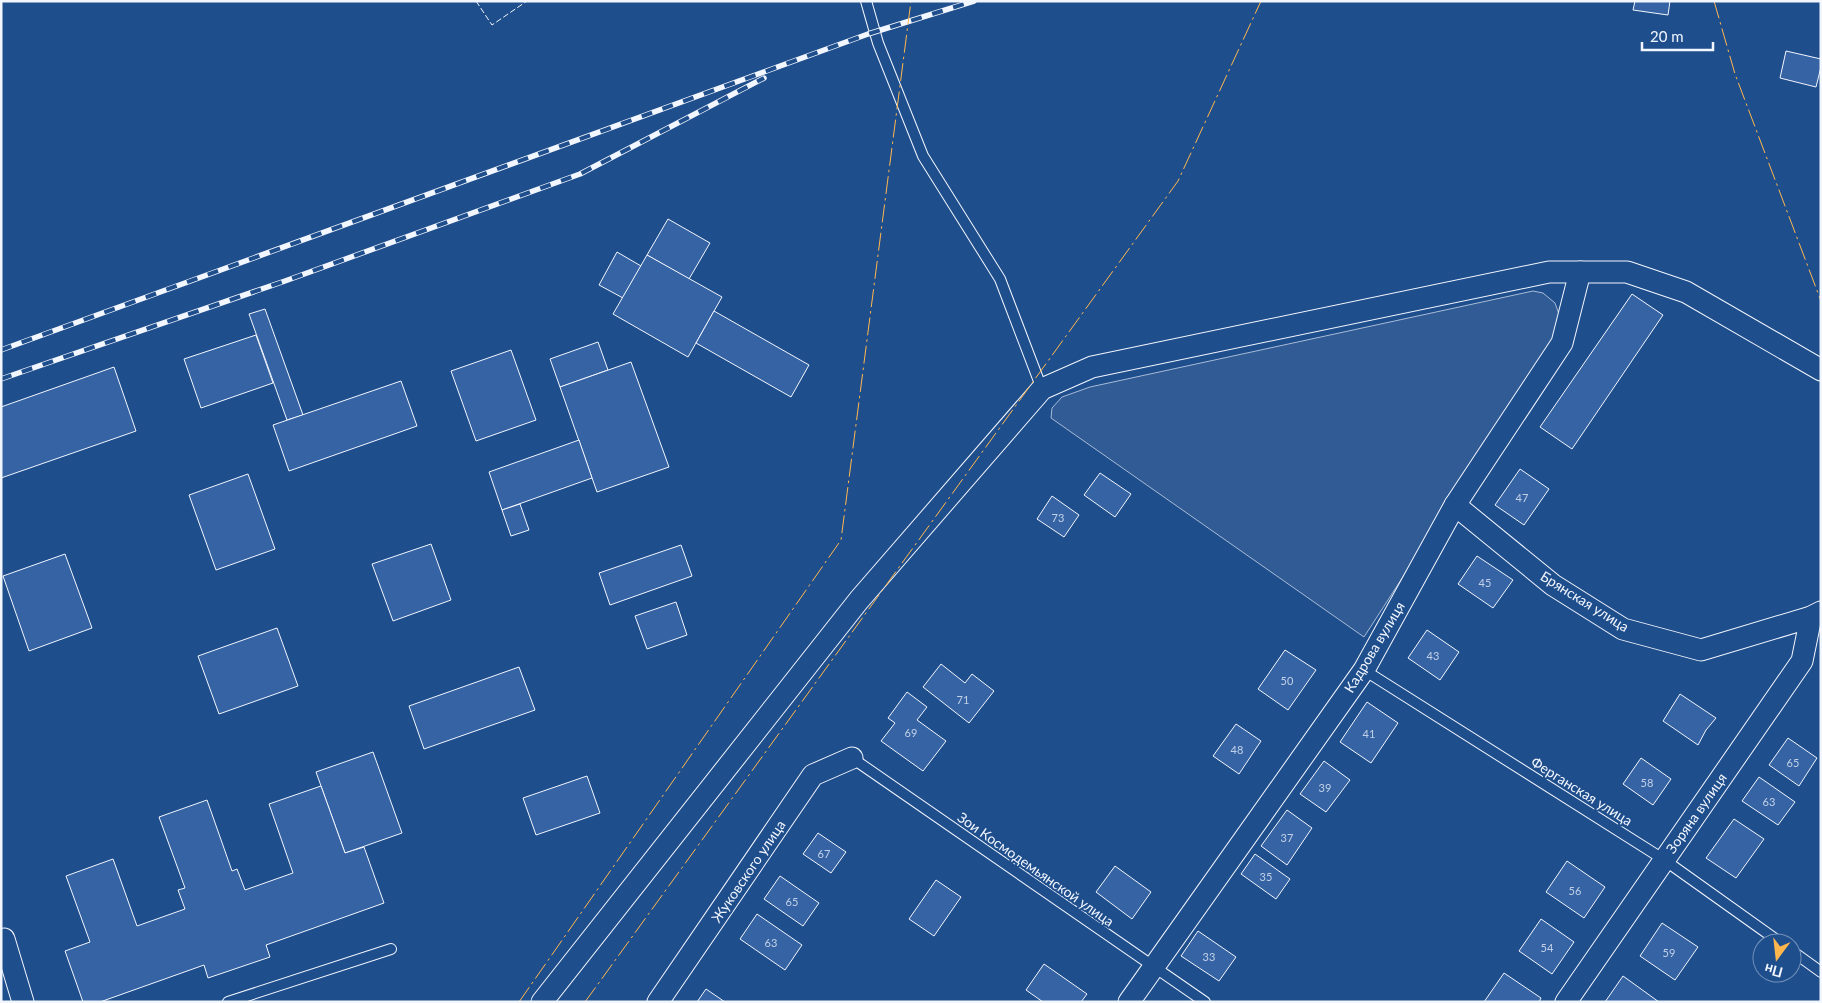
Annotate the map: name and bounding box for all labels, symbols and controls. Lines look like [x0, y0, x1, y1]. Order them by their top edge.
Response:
scale bar [1642, 20, 1713, 52]
text: 20 m [1650, 27, 1684, 45]
house number: 47 [1516, 491, 1528, 504]
house number: 73 [1052, 511, 1064, 524]
street label: Брянская улица [1538, 567, 1632, 635]
house number: 45 [1479, 576, 1491, 589]
street label: Кадрова вулиця [1340, 598, 1408, 696]
house number: 43 [1427, 649, 1439, 662]
house number: 50 [1281, 674, 1294, 687]
house number: 71 [957, 693, 969, 706]
house number: 69 [905, 726, 917, 739]
house number: 41 [1363, 727, 1375, 740]
house number: 48 [1231, 743, 1243, 756]
street label: Ферганская улица [1528, 753, 1636, 829]
house number: 65 [1787, 756, 1799, 769]
street label: Зоряна вулиця [1662, 770, 1730, 856]
house number: 58 [1641, 776, 1653, 789]
house number: 39 [1319, 781, 1331, 794]
house number: 63 [1763, 795, 1775, 808]
street label: Зои Космодемьянской улица [954, 808, 1118, 930]
street label: Жуковского улица [707, 817, 789, 925]
house number: 37 [1281, 831, 1293, 844]
house number: 67 [818, 847, 830, 860]
house number: 35 [1260, 870, 1272, 883]
house number: 56 [1569, 884, 1581, 897]
house number: 65 [786, 895, 798, 908]
north arrow [1752, 933, 1802, 983]
house number: 63 [765, 936, 777, 949]
house number: 54 [1541, 941, 1554, 954]
house number: 59 [1663, 946, 1675, 959]
house number: 33 [1203, 950, 1215, 963]
text: Пн [1762, 960, 1785, 982]

